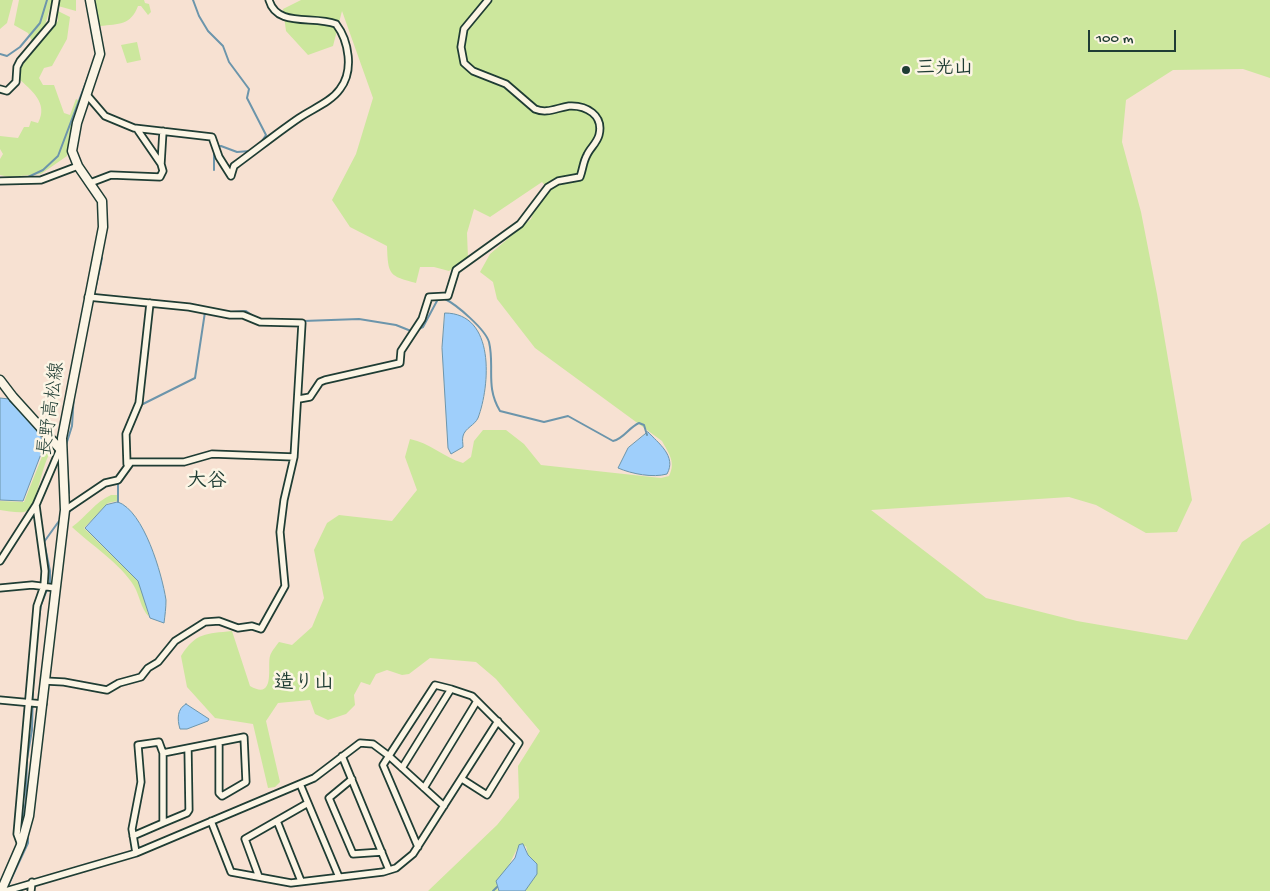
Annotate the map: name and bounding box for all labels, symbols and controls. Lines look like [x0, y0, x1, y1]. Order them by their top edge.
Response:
scale bar [1090, 20, 1178, 52]
text: 100 m [1096, 30, 1133, 48]
place label: 三光山 [916, 59, 973, 81]
marker: 三光山 [900, 64, 912, 76]
street label: 長野高松線 [35, 360, 71, 458]
district label: 大谷 [187, 471, 227, 495]
district label: 造り山 [274, 673, 334, 697]

